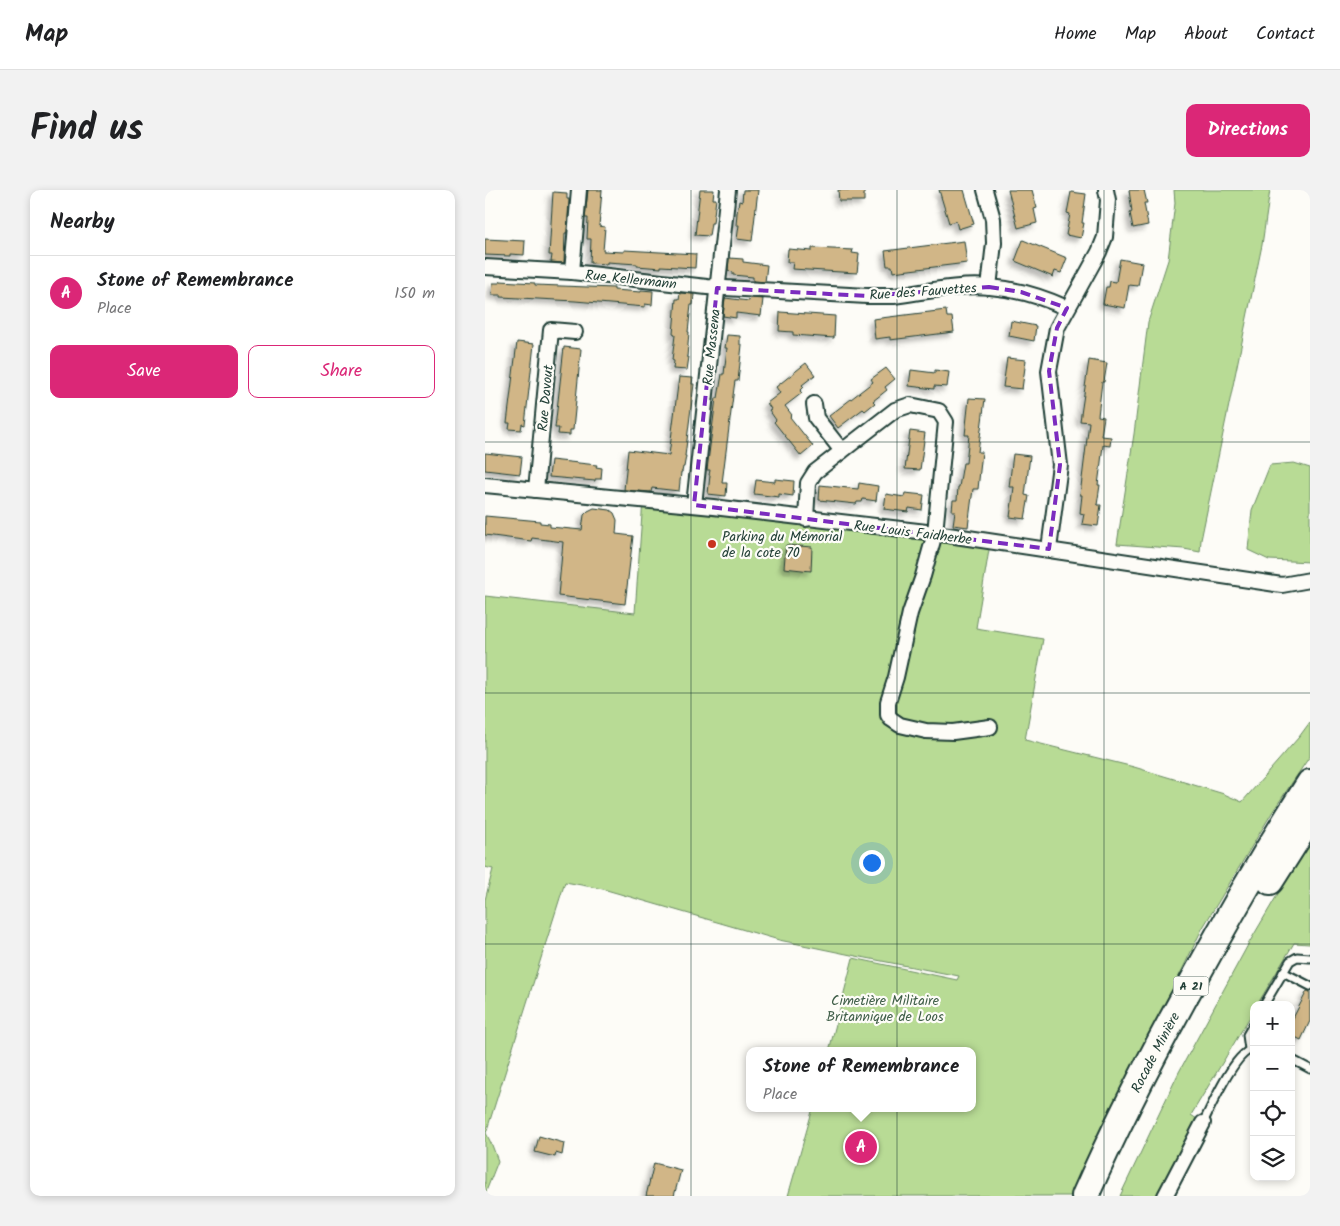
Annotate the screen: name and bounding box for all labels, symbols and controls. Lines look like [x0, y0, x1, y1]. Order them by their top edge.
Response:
text: Map [25, 15, 68, 54]
text: Home [1054, 20, 1097, 49]
text: Map [1125, 20, 1156, 49]
text: About [1184, 20, 1228, 49]
text: Contact [1256, 20, 1315, 49]
text: Find us [30, 102, 143, 158]
button: Directions [1186, 104, 1310, 157]
text: Nearby [50, 206, 115, 239]
street label: Rue Kellermann [584, 264, 678, 296]
text: Stone of Remembrance [97, 266, 294, 296]
street label: Rue des Fauvettes [869, 277, 978, 307]
text: A [61, 281, 71, 306]
text: 150 m [394, 281, 435, 306]
text: Place [97, 296, 131, 321]
street label: Rue Massena [697, 308, 727, 386]
button: Save [50, 345, 238, 398]
button: Share [248, 345, 435, 398]
street label: Rue Davout [532, 363, 560, 432]
street label: Rue Louis Faidherbe [853, 515, 974, 551]
place label: Parking du Mémorial de la cote 70 [722, 526, 843, 564]
marker: Parking du Mémorial de la cote 70 [706, 538, 718, 550]
your location [859, 850, 885, 876]
road number: A 21 [1173, 976, 1209, 996]
park label: Cimetière Militaire Britannique de Loos [826, 990, 944, 1028]
map controls [1250, 1001, 1295, 1181]
button: + [1250, 1001, 1295, 1046]
street label: Rocade Minière [1126, 1008, 1187, 1097]
button: − [1250, 1046, 1295, 1091]
popup [746, 1047, 976, 1112]
text: Stone of Remembrance [763, 1052, 959, 1082]
text: Place [763, 1082, 797, 1107]
button: locate [1250, 1091, 1295, 1136]
pin: A [845, 1128, 877, 1166]
button: layers [1250, 1136, 1295, 1181]

